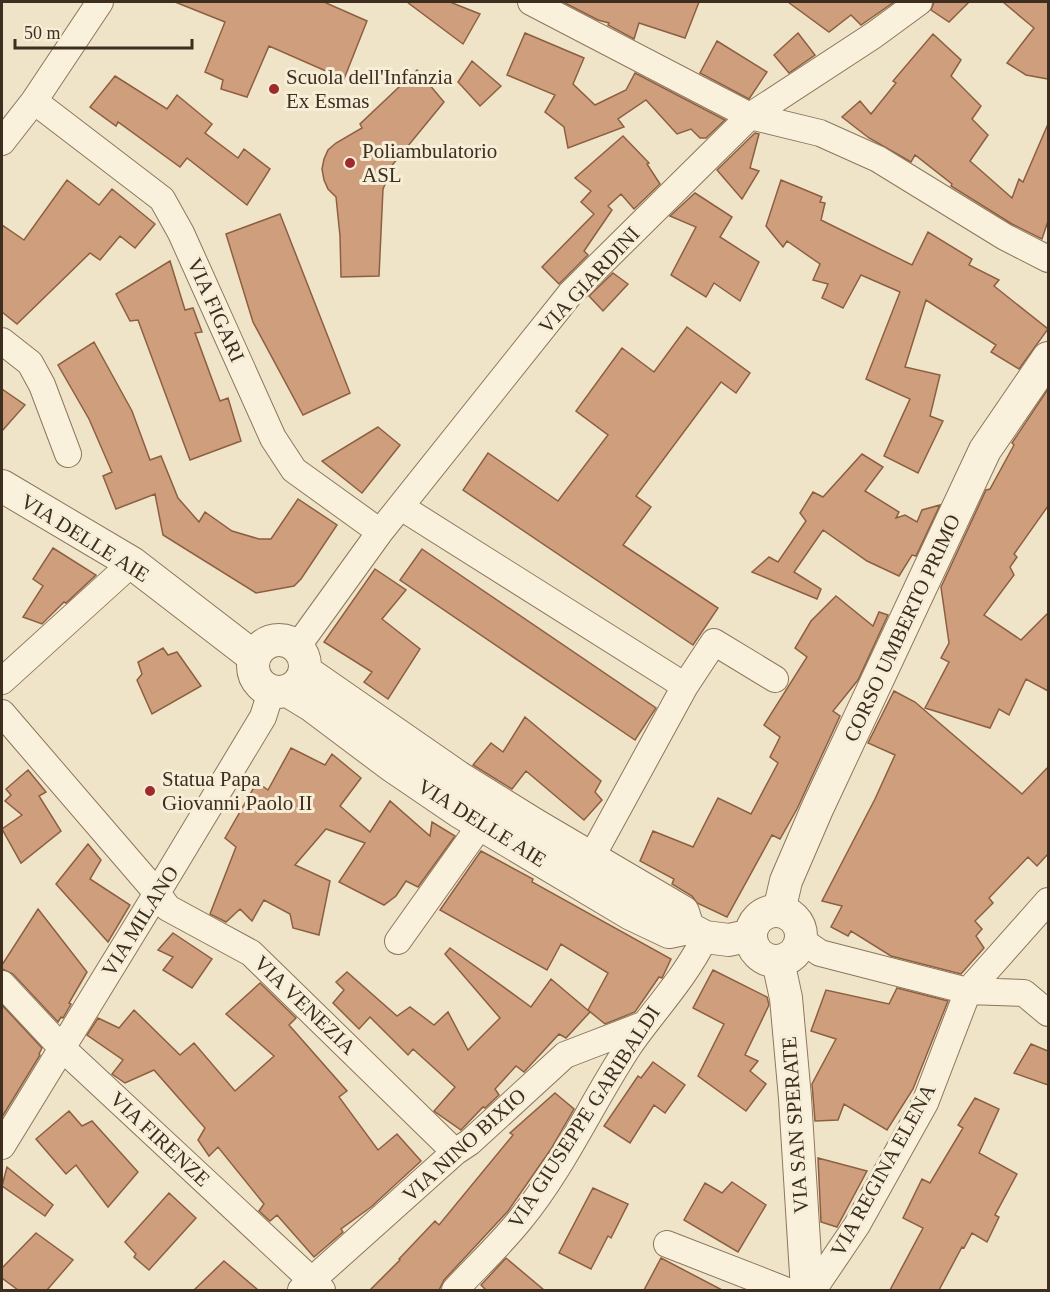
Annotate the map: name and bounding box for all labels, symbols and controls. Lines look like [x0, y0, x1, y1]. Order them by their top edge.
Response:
scale bar [15, 12, 192, 50]
text: 50 m [24, 23, 61, 43]
place label: Scuola dell'Infanzia Ex Esmas [286, 65, 453, 113]
marker: Scuola dell'Infanzia Ex Esmas [267, 82, 281, 96]
place label: Poliambulatorio ASL [362, 139, 497, 187]
marker: Poliambulatorio ASL [343, 156, 357, 170]
street label: VIA GIARDINI [533, 222, 645, 338]
street label: VIA FIGARI [182, 254, 250, 366]
street label: VIA DELLE AIE [16, 489, 154, 587]
street label: CORSO UMBERTO PRIMO [839, 511, 965, 745]
place label: Statua Papa Giovanni Paolo II [162, 767, 312, 815]
street label: VIA DELLE AIE [413, 774, 551, 872]
marker: Statua Papa Giovanni Paolo II [143, 784, 157, 798]
street label: VIA MILANO [97, 861, 183, 981]
street label: VIA VENEZIA [249, 951, 361, 1060]
street label: VIA GIUSEPPE GARIBALDI [503, 1001, 665, 1233]
street label: VIA SAN SPERATE [777, 1036, 813, 1214]
street label: VIA REGINA ELENA [826, 1079, 941, 1261]
street label: VIA NINO BIXIO [397, 1083, 531, 1207]
street label: VIA FIRENZE [105, 1087, 215, 1191]

